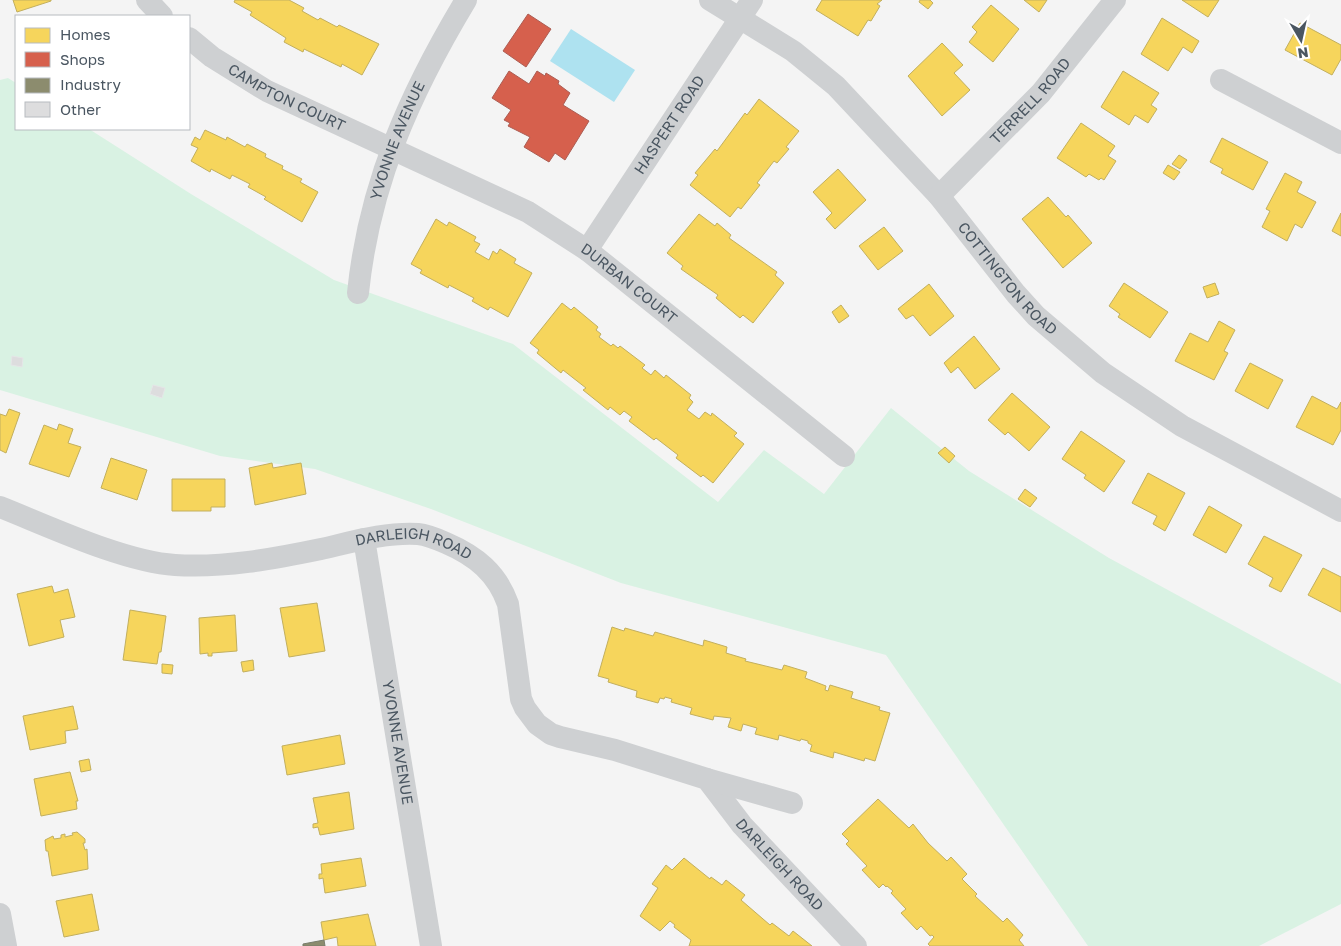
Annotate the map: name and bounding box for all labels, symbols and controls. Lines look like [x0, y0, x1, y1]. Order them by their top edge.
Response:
legend [15, 15, 190, 130]
north arrow [1276, 15, 1326, 65]
text: Homes [60, 25, 110, 43]
text: N [1297, 44, 1310, 63]
text: Shops [60, 50, 105, 68]
street label: TERRELL ROAD [986, 54, 1074, 147]
street label: CAMPTON COURT [225, 59, 349, 134]
street label: HASPERT ROAD [630, 71, 708, 177]
text: Industry [60, 75, 121, 93]
street label: YVONNE AVENUE [366, 78, 428, 202]
text: Other [60, 100, 101, 118]
street label: COTTINGTON ROAD [955, 218, 1061, 338]
street label: DURBAN COURT [578, 239, 681, 327]
street label: DARLEIGH ROAD [353, 524, 476, 563]
street label: YVONNE AVENUE [379, 678, 418, 806]
street label: DARLEIGH ROAD [732, 815, 828, 914]

